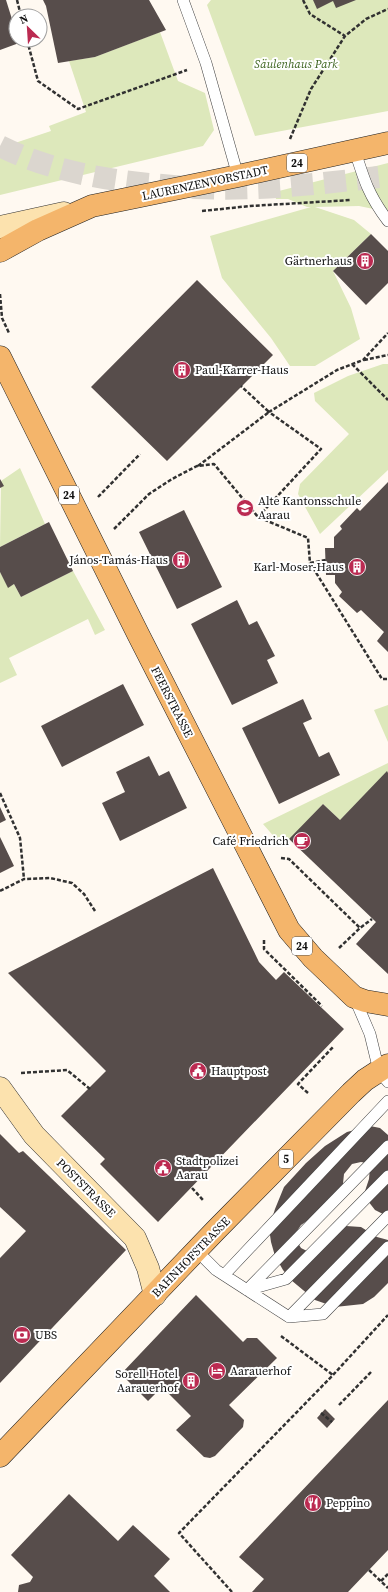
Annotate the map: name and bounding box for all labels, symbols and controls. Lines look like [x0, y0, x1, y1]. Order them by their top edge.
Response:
north arrow [8, 8, 48, 48]
text: N [17, 11, 31, 28]
park label: Säulenhaus Park [254, 56, 338, 72]
road number: 24 [287, 154, 307, 172]
street label: LAURENZENVORSTADT [140, 162, 270, 204]
building icon: Gärtnerhaus [355, 251, 375, 271]
place label: Gärtnerhaus [285, 253, 352, 269]
building icon: Paul-Karrer-Haus [172, 360, 192, 380]
place label: Paul-Karrer-Haus [195, 362, 289, 378]
road number: 24 [59, 486, 79, 504]
place label: Alte Kantonsschule Aarau [258, 493, 361, 523]
school or university icon: Alte Kantonsschule Aarau [235, 498, 255, 518]
building icon: János-Tamás-Haus [171, 550, 191, 570]
place label: János-Tamás-Haus [68, 552, 168, 568]
building icon: Karl-Moser-Haus [347, 557, 367, 577]
place label: Karl-Moser-Haus [253, 559, 344, 575]
street label: FEERSTRASSE [147, 664, 197, 740]
cafe icon: Café Friedrich [292, 831, 312, 851]
place label: Café Friedrich [212, 833, 289, 849]
road number: 24 [292, 937, 312, 955]
public building icon: Hauptpost [188, 1061, 208, 1081]
place label: Hauptpost [211, 1063, 267, 1079]
road number: 5 [279, 1150, 293, 1168]
place label: Stadtpolizei Aarau [176, 1153, 239, 1183]
street label: POSTSTRASSE [53, 1155, 119, 1221]
public building icon: Stadtpolizei Aarau [153, 1158, 173, 1178]
street label: BAHNHOFSTRASSE [148, 1213, 234, 1301]
bank icon: UBS [12, 1325, 32, 1345]
place label: UBS [35, 1327, 57, 1343]
hotel icon: Aarauerhof [207, 1361, 227, 1381]
place label: Aarauerhof [230, 1363, 293, 1379]
place label: Sorell Hotel Aarauerhof [115, 1366, 180, 1396]
building icon: Sorell Hotel Aarauerhof [181, 1371, 201, 1391]
restaurant icon: Peppino [303, 1493, 323, 1513]
place label: Peppino [326, 1495, 371, 1511]

